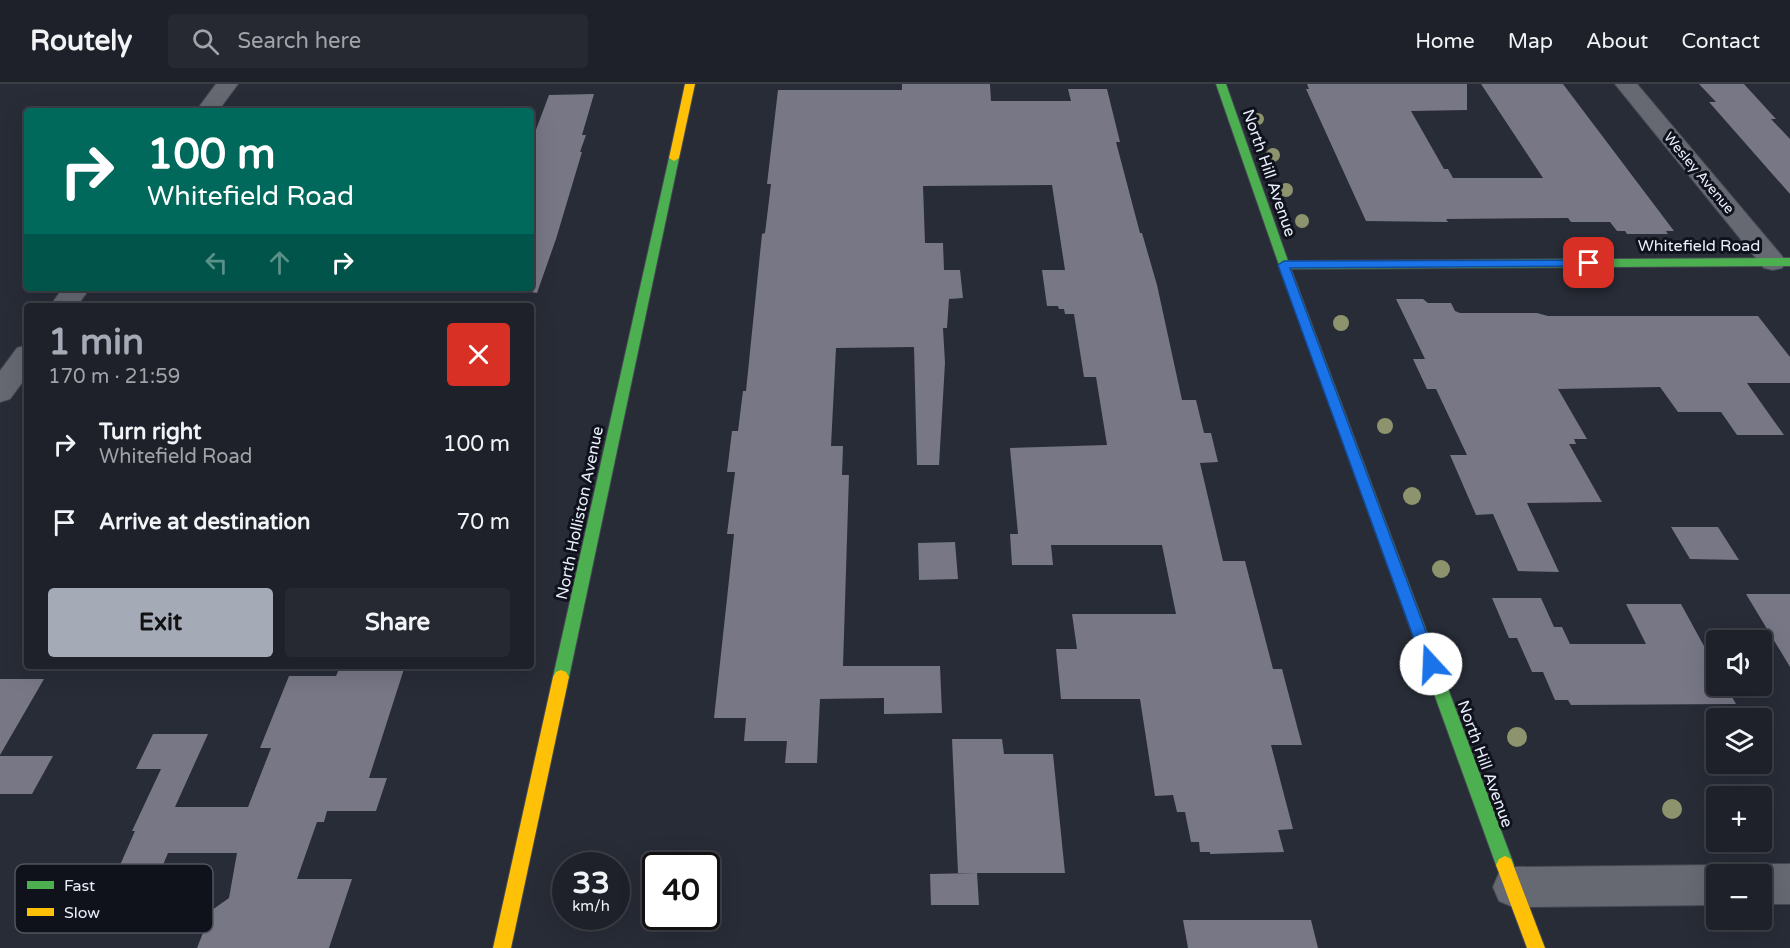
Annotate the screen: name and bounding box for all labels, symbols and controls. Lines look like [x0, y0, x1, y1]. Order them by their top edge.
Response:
search box [168, 14, 588, 68]
text: Routely [30, 24, 132, 58]
icon: search [189, 25, 222, 58]
text: Search here [237, 28, 361, 54]
text: Home [1415, 29, 1475, 54]
text: Map [1508, 29, 1553, 54]
text: About [1586, 29, 1648, 54]
text: Contact [1681, 29, 1760, 54]
street label: North Hill Avenue [1238, 106, 1300, 240]
text: 100 m [147, 129, 276, 180]
street label: Wesley Avenue [1660, 129, 1738, 217]
icon: right [48, 132, 126, 210]
text: Whitefield Road [147, 180, 354, 213]
street label: Whitefield Road [1638, 236, 1760, 256]
pin [1563, 237, 1614, 288]
icon: left [200, 246, 233, 279]
icon: ahead [263, 246, 296, 279]
icon: right [326, 246, 359, 279]
icon: arrive [1572, 246, 1605, 279]
text: 1 min [48, 321, 144, 364]
button: close [447, 323, 510, 386]
text: 170 m · 21:59 [48, 365, 180, 389]
text: Turn right [99, 419, 201, 445]
street label: North Holliston Avenue [552, 425, 608, 601]
icon: right [48, 428, 81, 461]
text: 100 m [443, 431, 510, 457]
text: Whitefield Road [99, 445, 252, 469]
icon: arrive [48, 506, 81, 539]
text: Arrive at destination [99, 509, 310, 535]
text: 70 m [456, 509, 510, 535]
button: Exit [48, 588, 273, 657]
button: Share [285, 588, 510, 657]
map controls [1706, 630, 1772, 930]
button: sound [1706, 630, 1772, 696]
position arrow [1399, 632, 1463, 696]
street label: North Hill Avenue [1453, 698, 1517, 830]
button: layers [1706, 708, 1772, 774]
button: + [1706, 786, 1772, 852]
speed limit sign: 40 [642, 852, 720, 930]
legend [15, 864, 213, 933]
button: − [1706, 864, 1772, 930]
text: 33 [572, 865, 610, 902]
text: Fast [64, 876, 95, 896]
text: km/h [572, 897, 610, 915]
text: Slow [64, 903, 100, 923]

